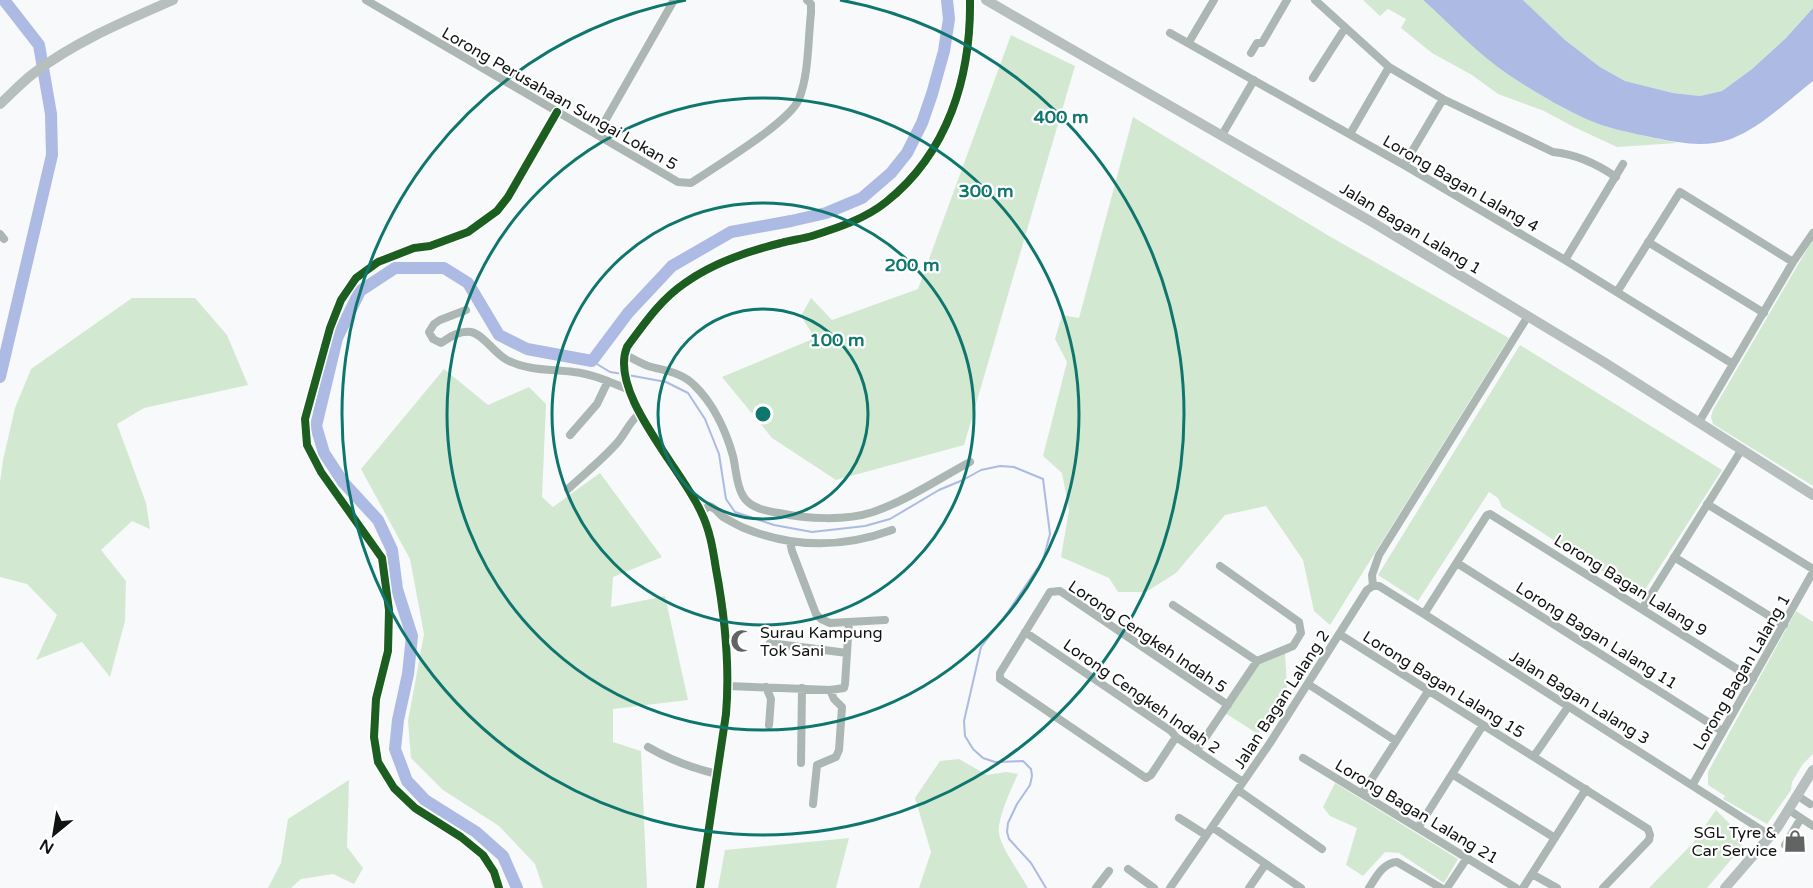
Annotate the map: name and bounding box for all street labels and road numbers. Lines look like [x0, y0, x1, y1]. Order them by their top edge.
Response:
street label: Lorong Perusahaan Sungai Lokan 5 [438, 23, 681, 175]
street label: Lorong Bagan Lalang 4 [1379, 131, 1542, 237]
street label: Jalan Bagan Lalang 1 [1336, 179, 1485, 279]
street label: Lorong Bagan Lalang 9 [1550, 531, 1711, 641]
street label: Lorong Cengkeh Indah 5 [1064, 576, 1231, 697]
street label: Lorong Bagan Lalang 11 [1512, 578, 1681, 694]
street label: Lorong Bagan Lalang 1 [1689, 591, 1795, 754]
street label: Jalan Bagan Lalang 2 [1229, 626, 1334, 773]
street label: Lorong Bagan Lalang 15 [1359, 627, 1528, 743]
street label: Lorong Cengkeh Indah 2 [1059, 635, 1224, 759]
street label: Jalan Bagan Lalang 3 [1506, 647, 1653, 749]
street label: Lorong Bagan Lalang 21 [1331, 755, 1502, 869]

